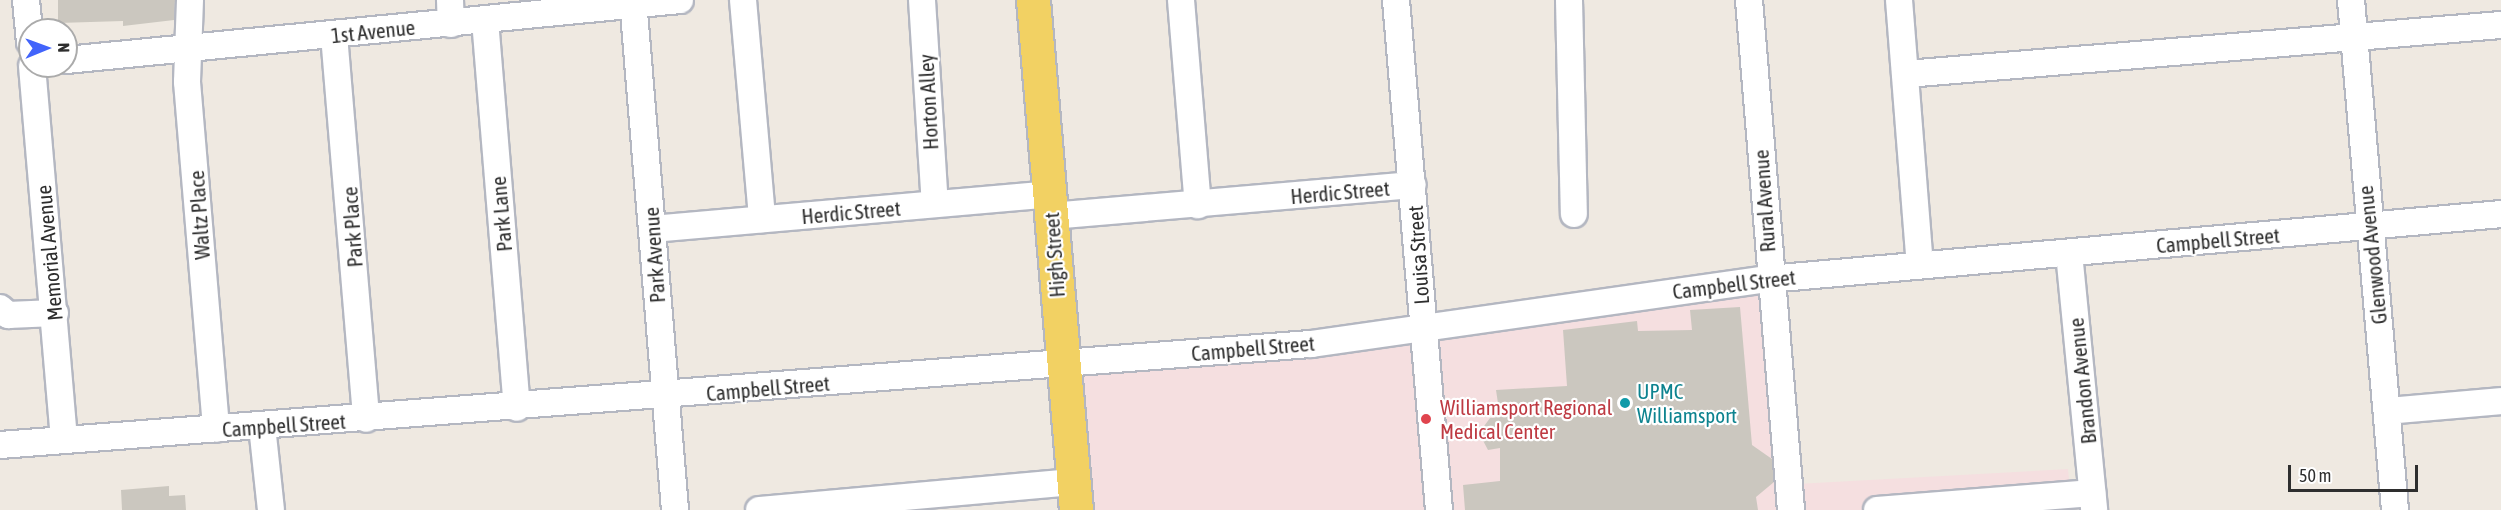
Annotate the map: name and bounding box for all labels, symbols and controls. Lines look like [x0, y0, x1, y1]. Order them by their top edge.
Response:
street label: 1st Avenue [330, 14, 416, 48]
north arrow [18, 18, 78, 78]
text: N [55, 43, 73, 53]
street label: Horton Alley [913, 53, 943, 151]
street label: Rural Avenue [1748, 149, 1780, 253]
street label: Waltz Place [183, 170, 215, 260]
street label: Park Lane [485, 175, 517, 253]
street label: Herdic Street [1289, 175, 1391, 209]
street label: Memorial Avenue [31, 184, 67, 322]
street label: Glenwood Avenue [2352, 184, 2392, 326]
street label: Park Place [337, 186, 367, 268]
street label: Herdic Street [800, 195, 902, 229]
street label: Louisa Street [1402, 205, 1434, 305]
street label: Park Avenue [638, 206, 670, 304]
street label: High Street [1038, 212, 1070, 298]
street label: Campbell Street [2155, 222, 2281, 258]
street label: Campbell Street [1671, 264, 1797, 304]
street label: Brandon Avenue [2063, 317, 2101, 445]
street label: Campbell Street [1190, 330, 1316, 366]
street label: Campbell Street [705, 370, 831, 406]
place label: UPMC Williamsport [1637, 378, 1737, 428]
place label: Williamsport Regional Medical Center [1440, 394, 1612, 444]
marker: UPMC Williamsport [1618, 396, 1632, 410]
street label: Campbell Street [221, 408, 347, 442]
marker: Williamsport Regional Medical Center [1417, 410, 1435, 428]
scale bar [2291, 453, 2422, 491]
text: 50 m [2299, 465, 2331, 486]

